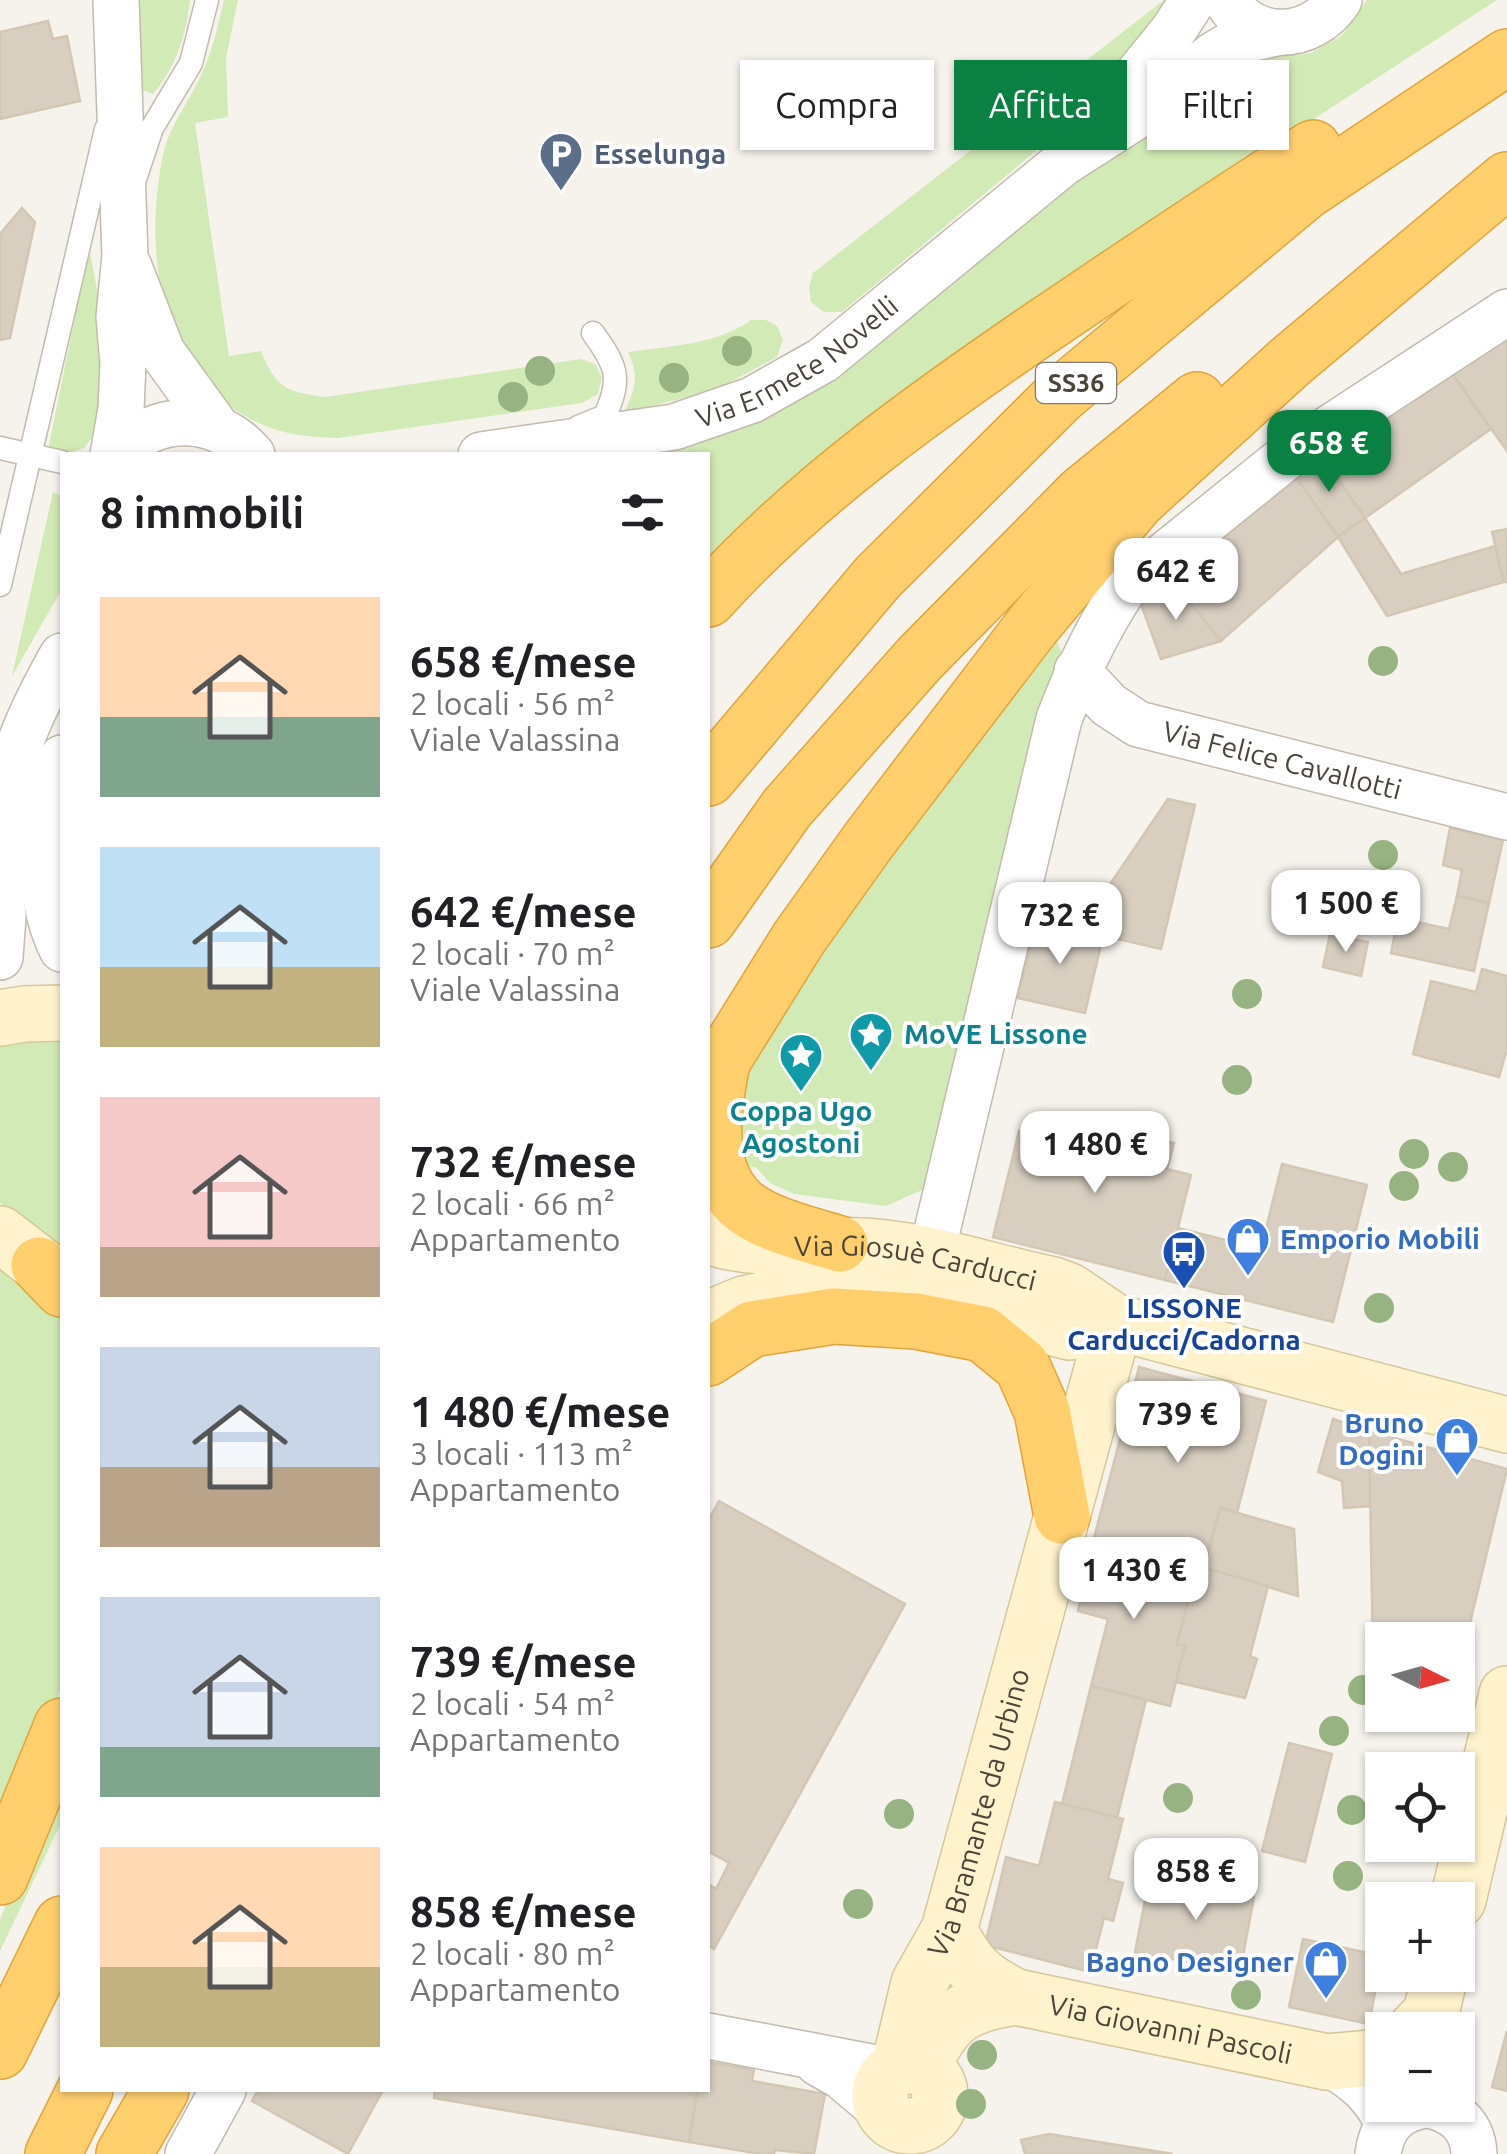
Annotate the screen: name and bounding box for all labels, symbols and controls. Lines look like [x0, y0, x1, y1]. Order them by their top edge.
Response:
chip: Compra [740, 60, 934, 150]
chip: Affitta [954, 60, 1127, 150]
chip: Filtri [1147, 60, 1289, 150]
parking icon: Esselunga [538, 131, 584, 192]
place label: Esselunga [594, 138, 726, 169]
street label: Via Ermete Novelli [691, 289, 904, 433]
road number: SS36 [1036, 363, 1116, 403]
pin: 658 € [1259, 410, 1399, 495]
text: 658 € [1289, 424, 1369, 460]
icon: filters [615, 485, 670, 540]
text: 8 immobili [100, 489, 304, 536]
pin: 642 € [1106, 538, 1246, 623]
text: 642 € [1136, 552, 1216, 588]
icon: home [180, 637, 300, 757]
text: 658 €/mese [410, 638, 637, 685]
text: 2 locali · 56 m² [410, 685, 615, 721]
street label: Via Felice Cavallotti [1160, 715, 1405, 805]
text: Viale Valassina [410, 721, 620, 757]
pin: 1 500 € [1254, 870, 1438, 955]
pin: 732 € [990, 882, 1130, 967]
text: 1 500 € [1293, 884, 1399, 920]
icon: home [180, 887, 300, 1007]
text: 642 €/mese [410, 888, 637, 935]
text: 732 € [1020, 896, 1100, 932]
text: 2 locali · 70 m² [410, 935, 615, 971]
text: Viale Valassina [410, 971, 620, 1007]
place icon: MoVE Lissone [848, 1011, 894, 1072]
place label: MoVE Lissone [904, 1018, 1088, 1049]
place icon: Coppa Ugo Agostoni [778, 1032, 824, 1093]
place label: Coppa Ugo Agostoni [730, 1095, 872, 1158]
pin: 1 480 € [1003, 1111, 1187, 1196]
text: 1 480 € [1042, 1125, 1148, 1161]
icon: home [180, 1137, 300, 1257]
text: 732 €/mese [410, 1138, 637, 1185]
text: 2 locali · 66 m² [410, 1185, 615, 1221]
shop icon: Emporio Mobili [1225, 1216, 1271, 1277]
text: Appartamento [410, 1221, 621, 1257]
place label: Emporio Mobili [1280, 1223, 1480, 1254]
street label: Via Giosuè Carducci [794, 1229, 1040, 1296]
bus stop icon: LISSONE Carducci/Cadorna [1161, 1229, 1207, 1290]
place label: LISSONE Carducci/Cadorna [1067, 1292, 1301, 1355]
pin: 739 € [1108, 1381, 1248, 1466]
icon: home [180, 1387, 300, 1507]
text: 1 480 €/mese [410, 1388, 670, 1435]
text: 739 € [1138, 1395, 1218, 1431]
place label: Bruno Dogini [1338, 1407, 1424, 1470]
shop icon: Bruno Dogini [1434, 1416, 1480, 1477]
text: 3 locali · 113 m² [410, 1435, 633, 1471]
text: Appartamento [410, 1471, 621, 1507]
pin: 1 430 € [1042, 1537, 1226, 1622]
text: 1 430 € [1081, 1551, 1187, 1587]
north arrow [1365, 1622, 1475, 1732]
map controls [1365, 1622, 1475, 2122]
icon: home [180, 1637, 300, 1757]
text: 739 €/mese [410, 1638, 637, 1685]
street label: Via Bramante da Urbino [921, 1665, 1035, 1962]
text: 2 locali · 54 m² [410, 1685, 615, 1721]
text: Appartamento [410, 1721, 621, 1757]
button: locate [1365, 1752, 1475, 1862]
pin: 858 € [1126, 1838, 1266, 1923]
text: 858 € [1156, 1852, 1236, 1888]
button: + [1365, 1882, 1475, 1992]
icon: home [180, 1887, 300, 2007]
text: 858 €/mese [410, 1888, 637, 1935]
text: 2 locali · 80 m² [410, 1935, 615, 1971]
shop icon: Bagno Designer [1303, 1939, 1349, 2000]
place label: Bagno Designer [1086, 1946, 1294, 1977]
text: Appartamento [410, 1971, 621, 2007]
street label: Via Giovanni Pascoli [1046, 1988, 1295, 2069]
button: − [1365, 2012, 1475, 2122]

